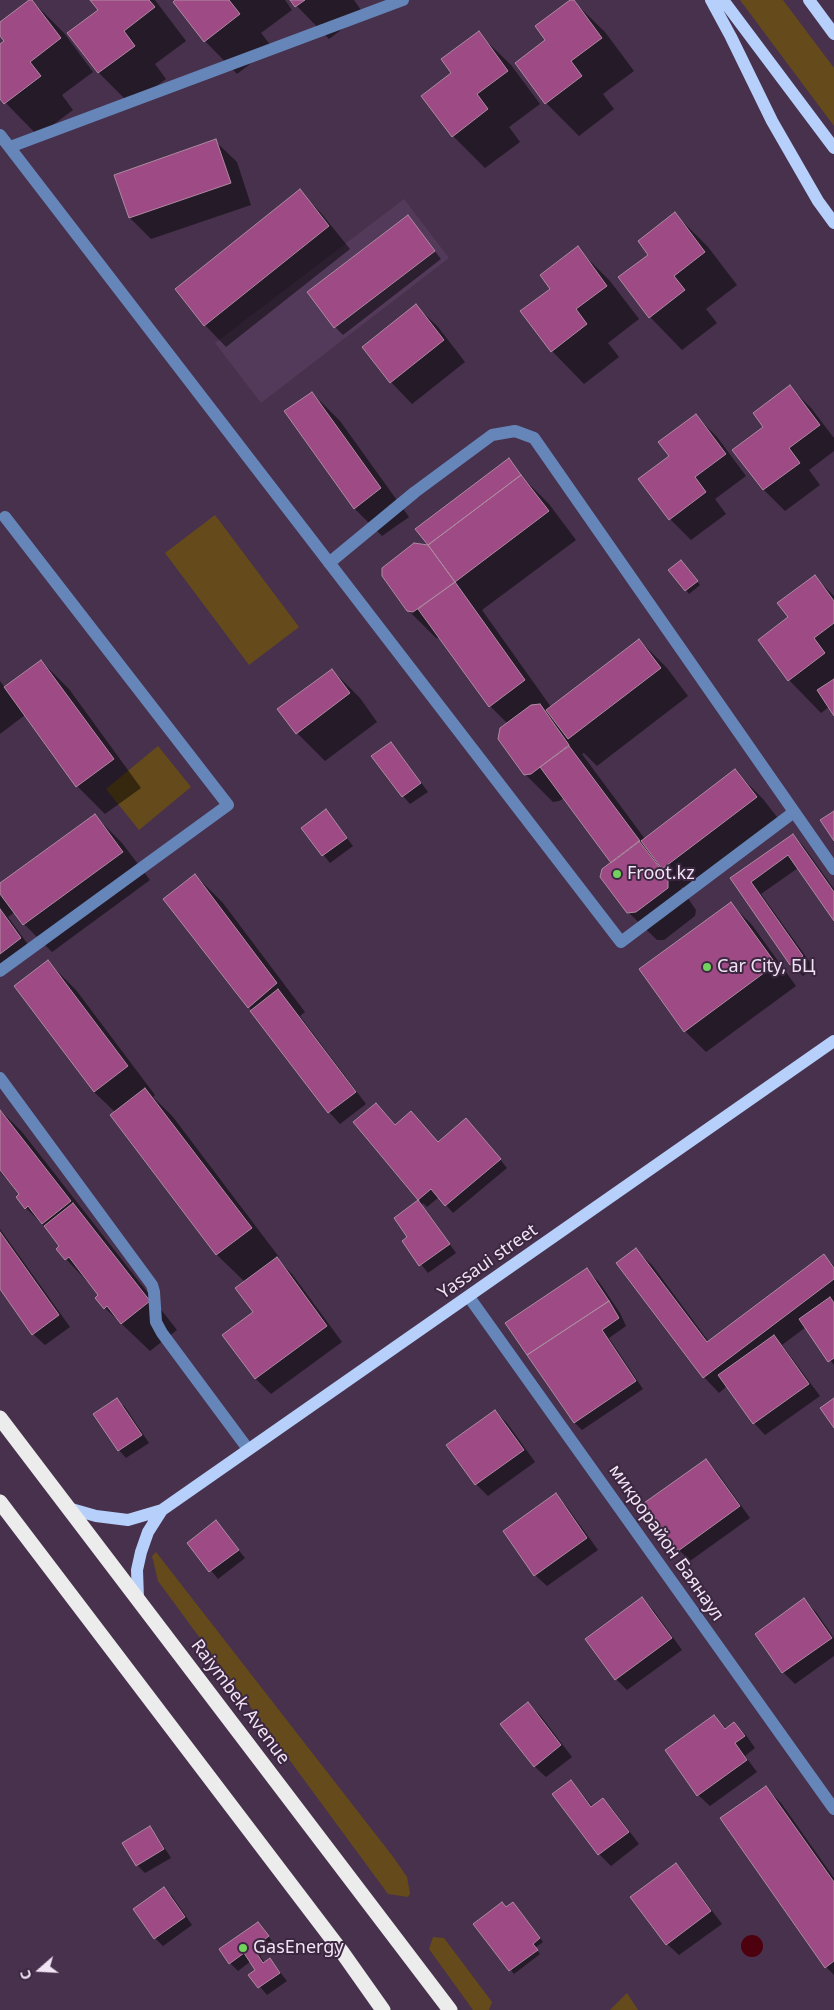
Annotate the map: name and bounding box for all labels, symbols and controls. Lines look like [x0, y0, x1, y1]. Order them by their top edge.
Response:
place label: Froot.kz [627, 863, 695, 885]
marker: Froot.kz [611, 868, 623, 880]
place label: Car City, БЦ [717, 956, 815, 978]
marker: Car City, БЦ [701, 961, 713, 973]
street label: Yassaui street [434, 1220, 542, 1304]
street label: микрорайон Баянаул [604, 1461, 728, 1625]
street label: Raiymbek Avenue [186, 1635, 294, 1769]
place label: GasEnergy [253, 1937, 344, 1959]
marker: GasEnergy [237, 1942, 249, 1954]
north arrow [15, 1945, 65, 1995]
text: С [15, 1968, 36, 1982]

